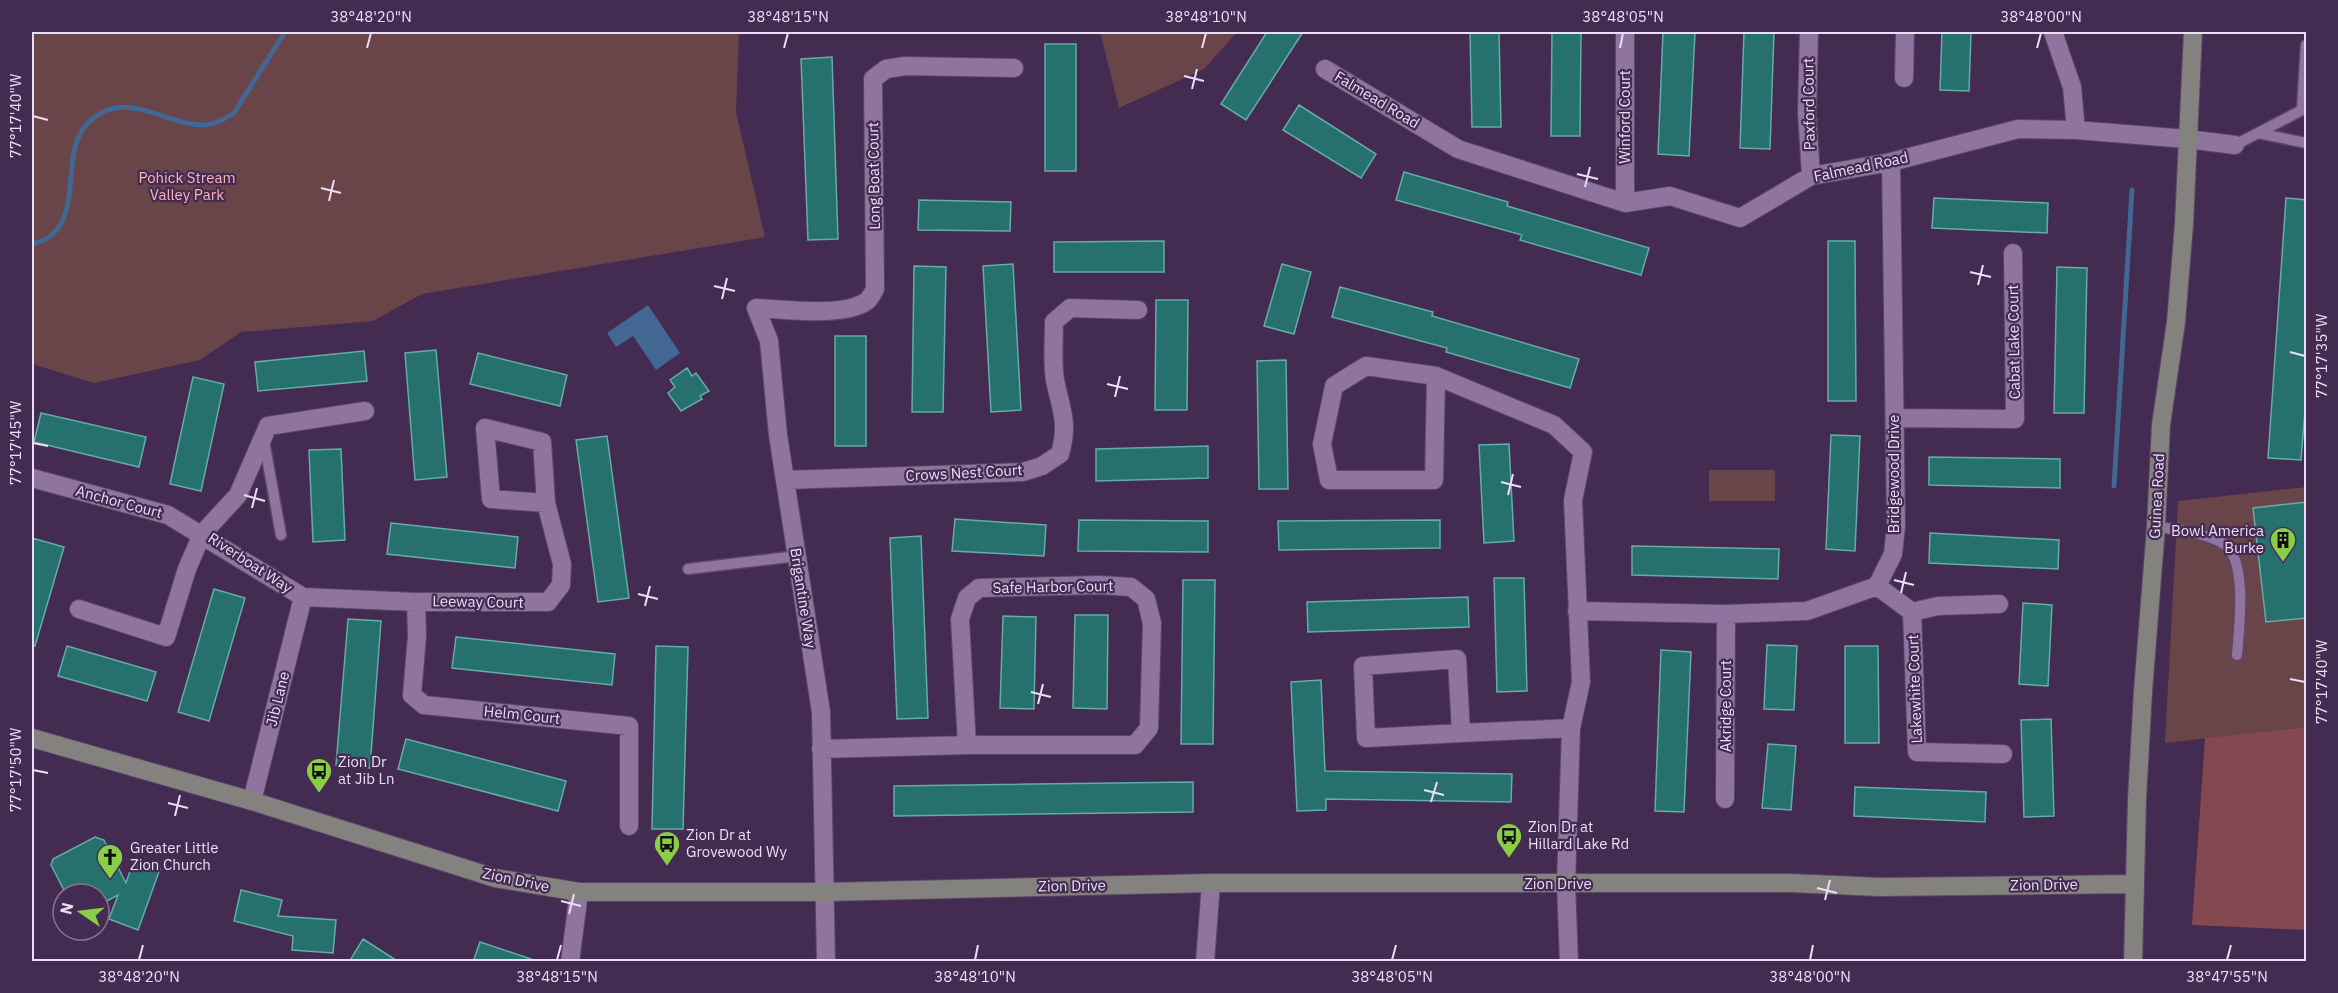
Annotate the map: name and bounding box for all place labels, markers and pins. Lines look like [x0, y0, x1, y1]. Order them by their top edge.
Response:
place label: Bowl America Burke [2171, 521, 2264, 557]
building icon: Bowl America Burke [2268, 525, 2298, 563]
place label: Zion Dr at Jib Ln [338, 752, 395, 788]
bus stop icon: Zion Dr at Jib Ln [304, 756, 334, 794]
place label: Zion Dr at Hillard Lake Rd [1528, 817, 1629, 853]
bus stop icon: Zion Dr at Hillard Lake Rd [1494, 821, 1524, 859]
place label: Zion Dr at Grovewood Wy [686, 825, 787, 861]
bus stop icon: Zion Dr at Grovewood Wy [652, 829, 682, 867]
place label: Greater Little Zion Church [130, 838, 219, 874]
church icon: Greater Little Zion Church [95, 842, 125, 880]

